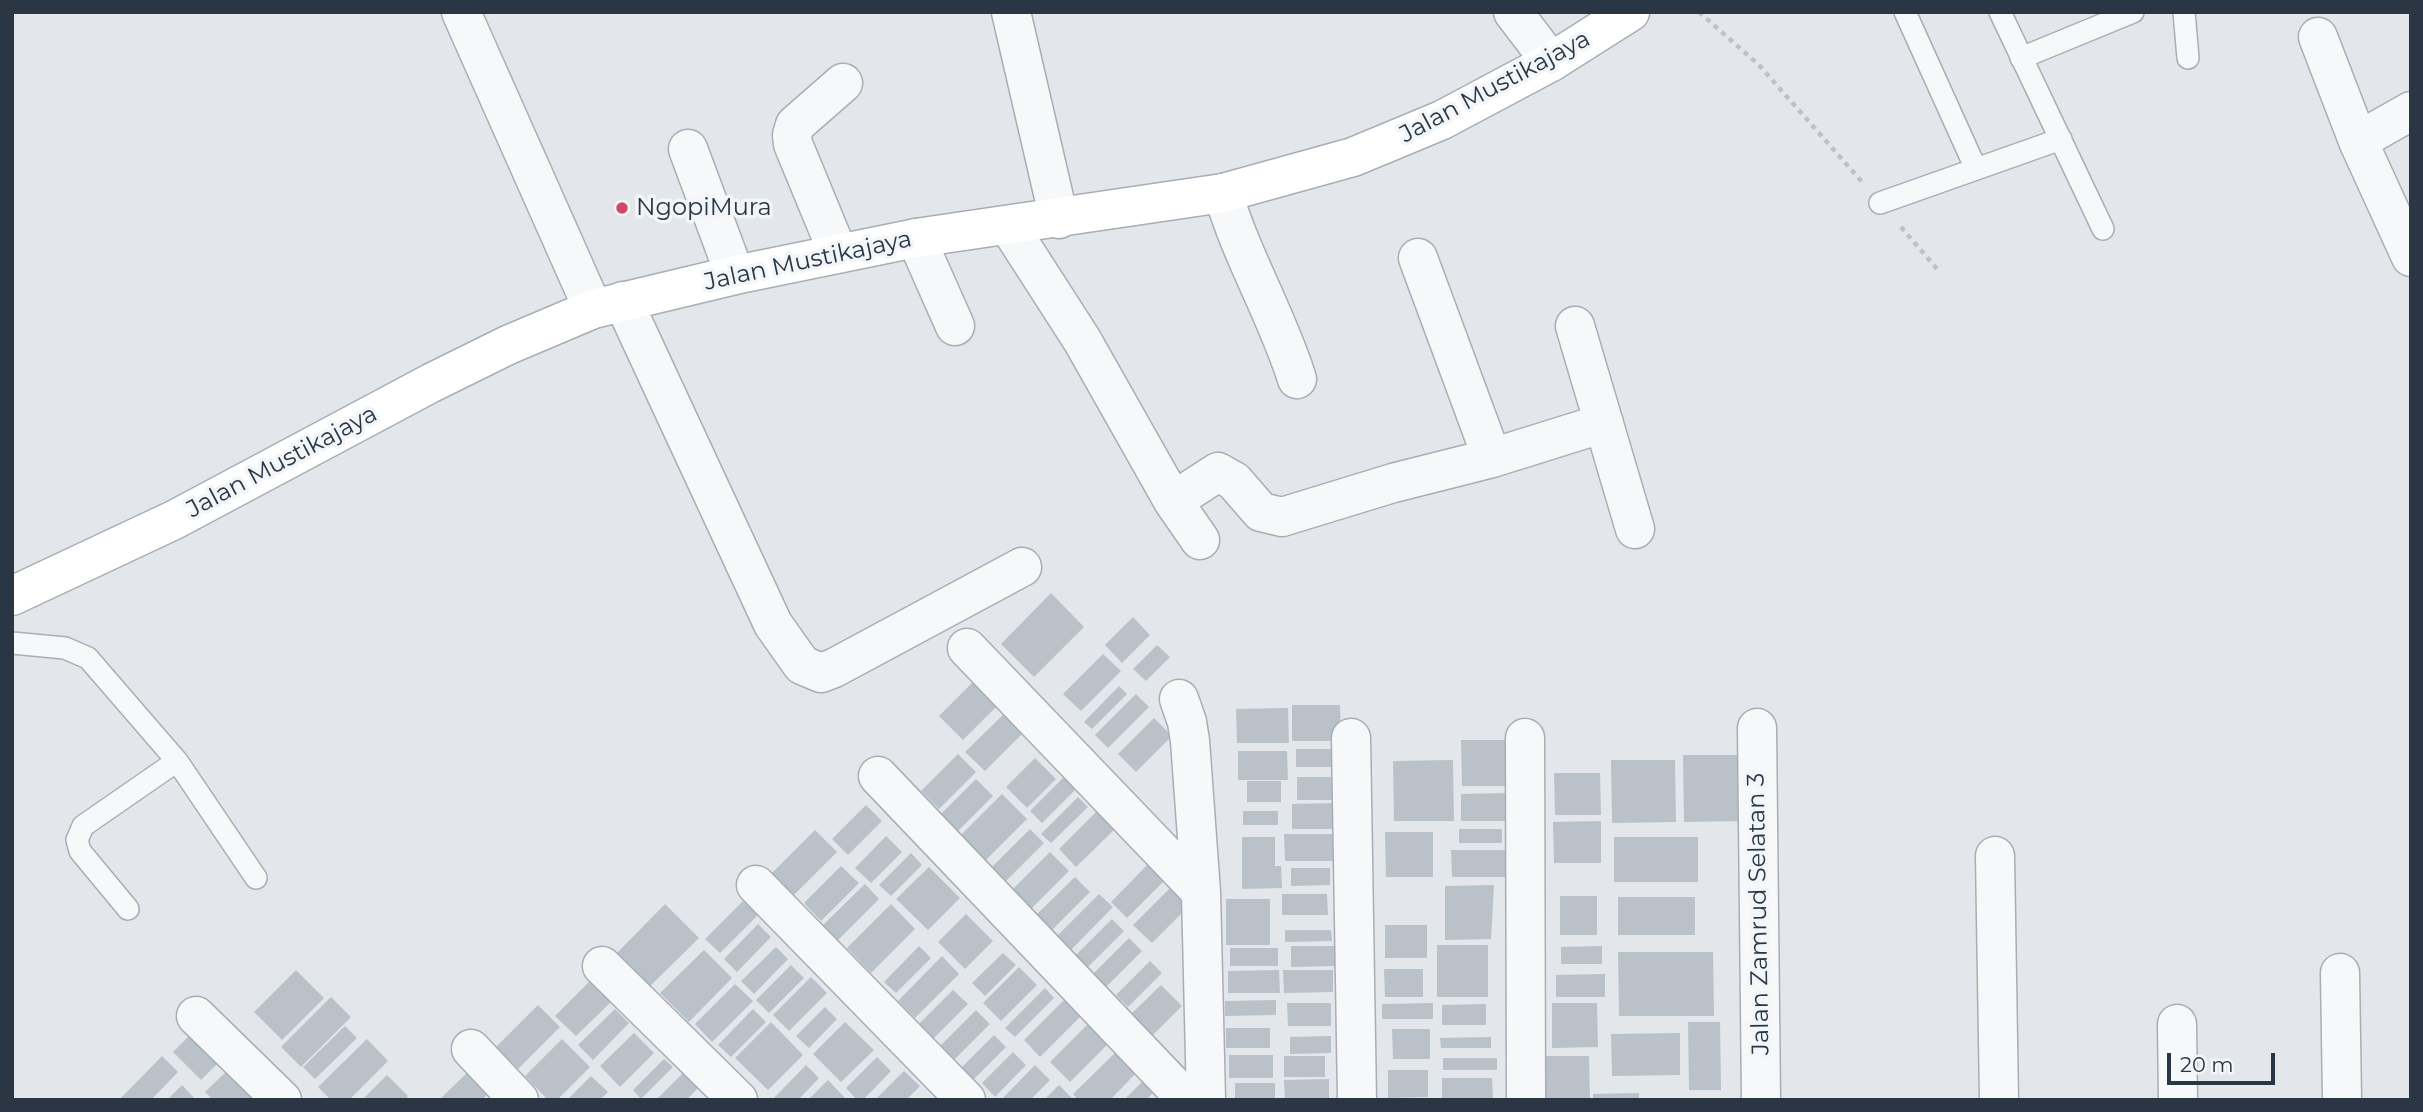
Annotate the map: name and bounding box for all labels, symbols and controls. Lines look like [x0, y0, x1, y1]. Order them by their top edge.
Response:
street label: Jalan Mustikajaya [1395, 25, 1595, 149]
place label: NgopiMura [636, 194, 772, 222]
marker: NgopiMura [614, 200, 630, 216]
street label: Jalan Mustikajaya [702, 225, 914, 297]
street label: Jalan Mustikajaya [182, 400, 382, 524]
street label: Jalan Zamrud Selatan 3 [1742, 773, 1776, 1055]
scale bar [2171, 1038, 2280, 1082]
text: 20 m [2180, 1052, 2234, 1077]

